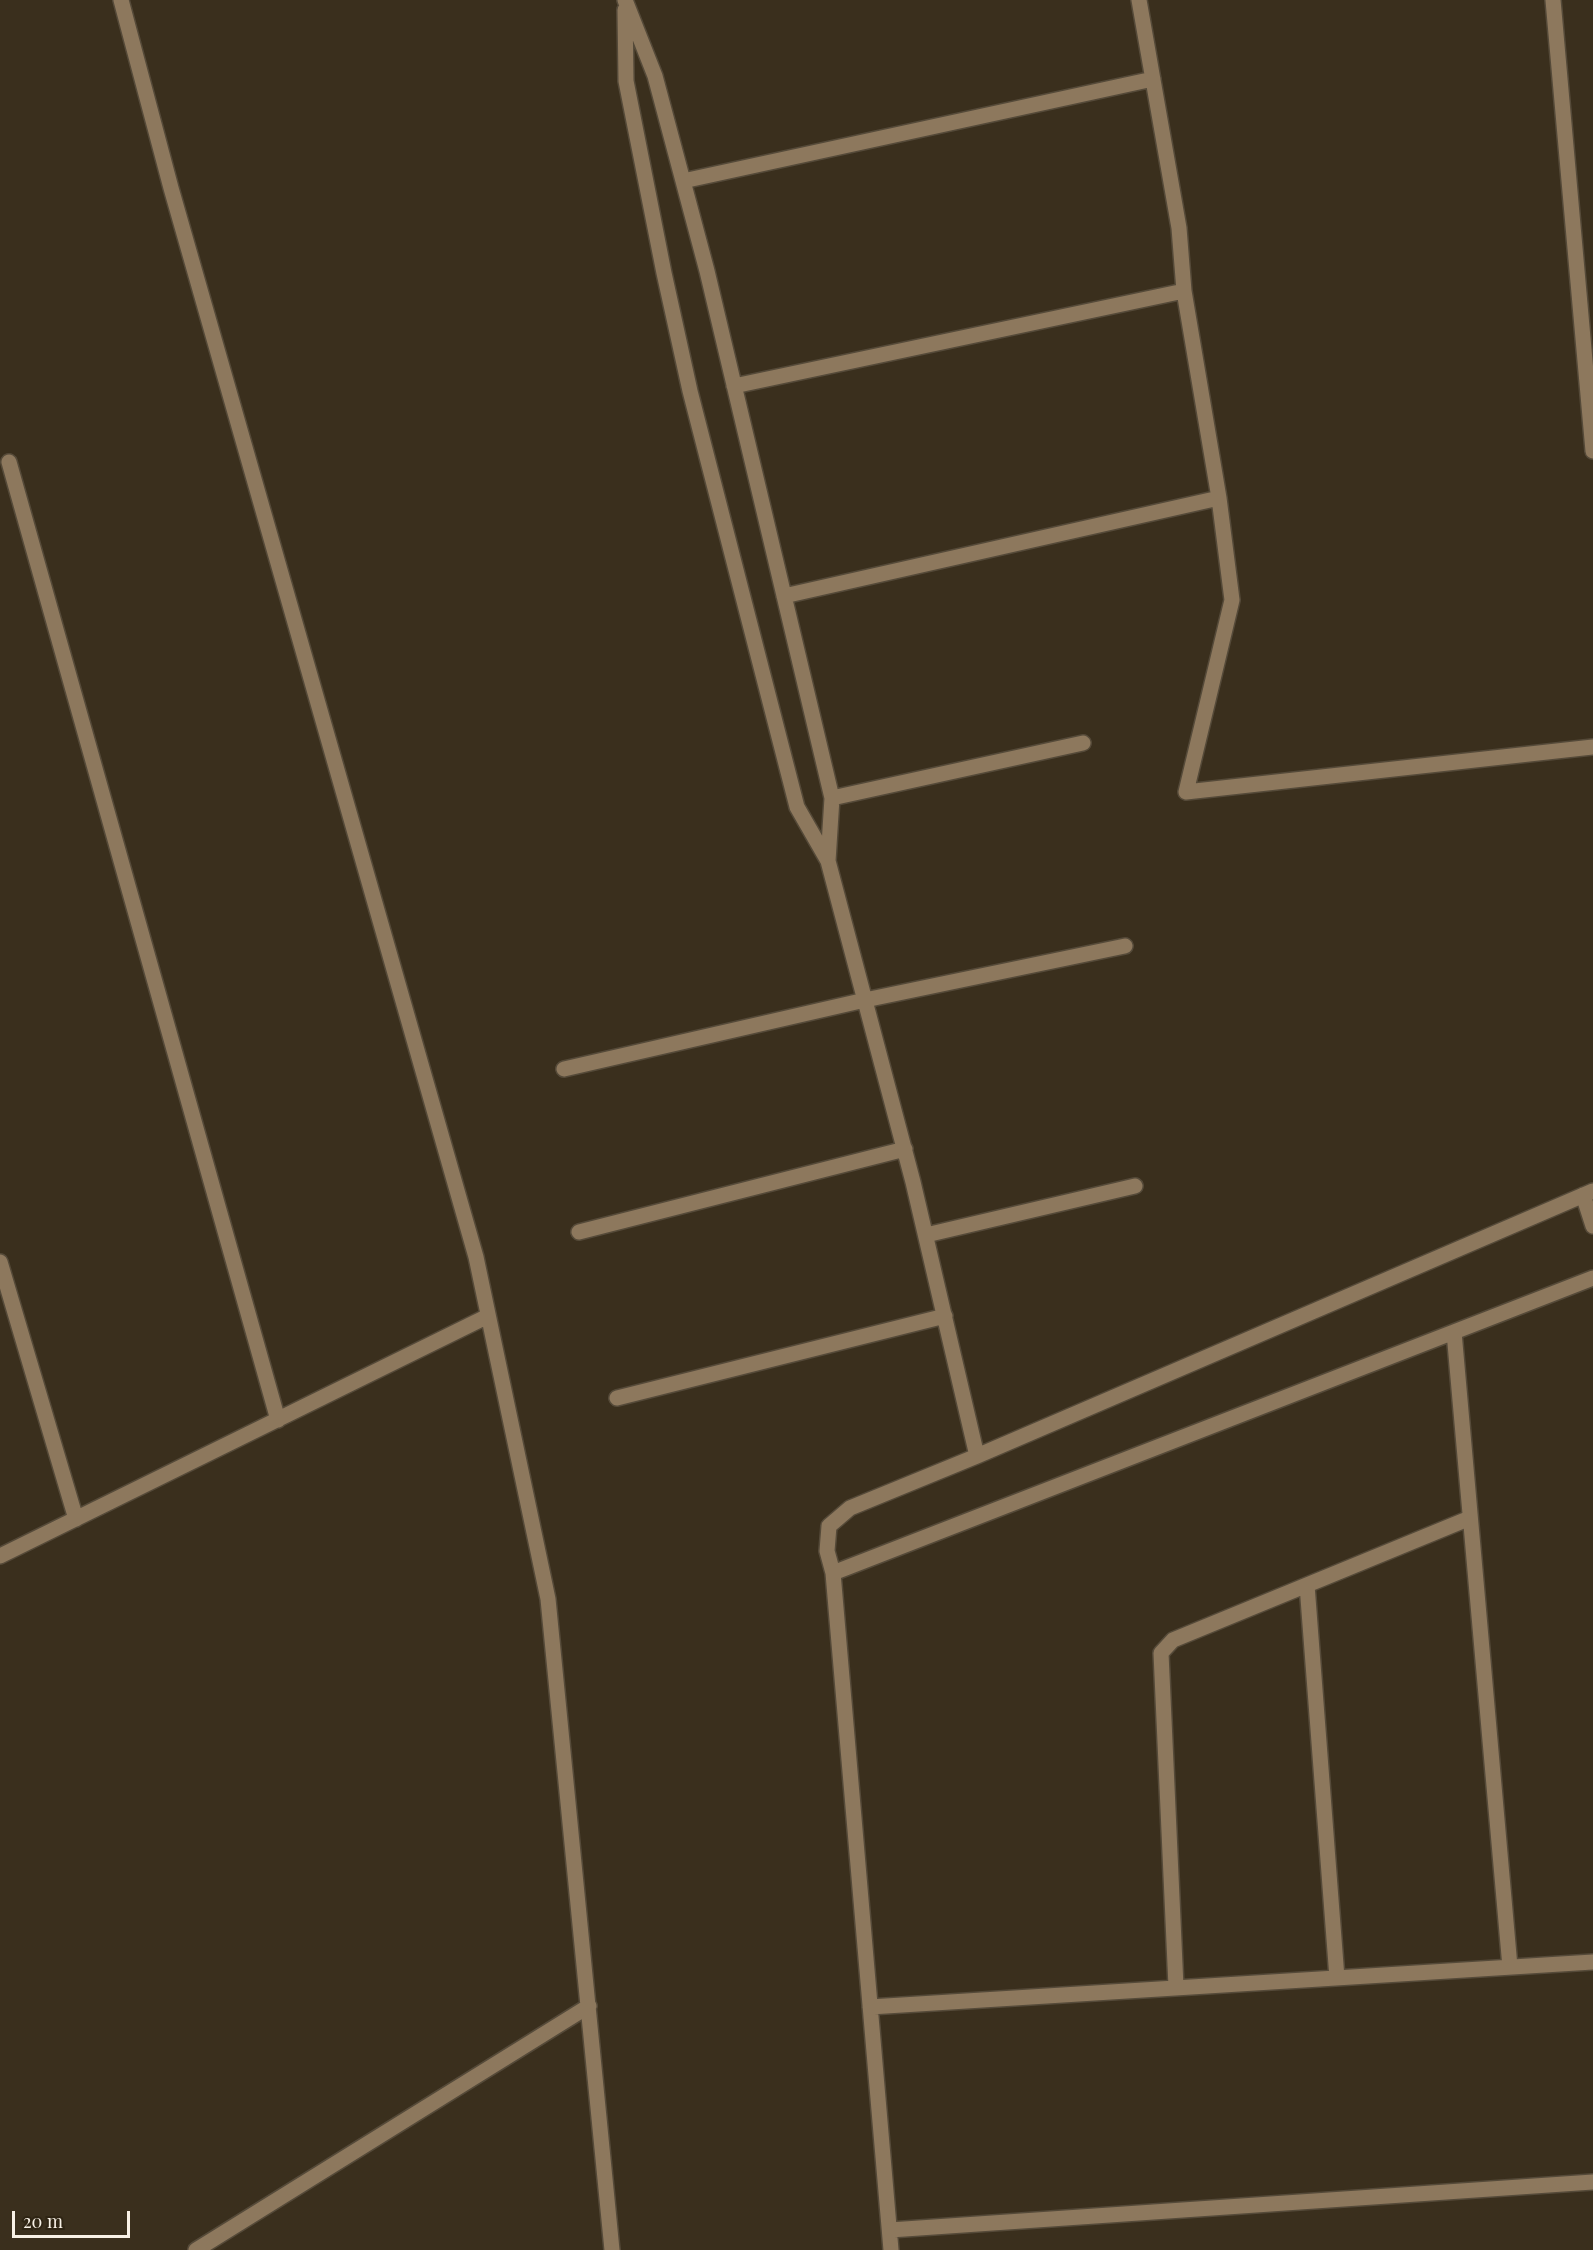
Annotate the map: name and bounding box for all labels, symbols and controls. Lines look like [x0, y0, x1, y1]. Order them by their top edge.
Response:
scale bar [15, 2199, 134, 2237]
text: 20 m [23, 2209, 63, 2233]

